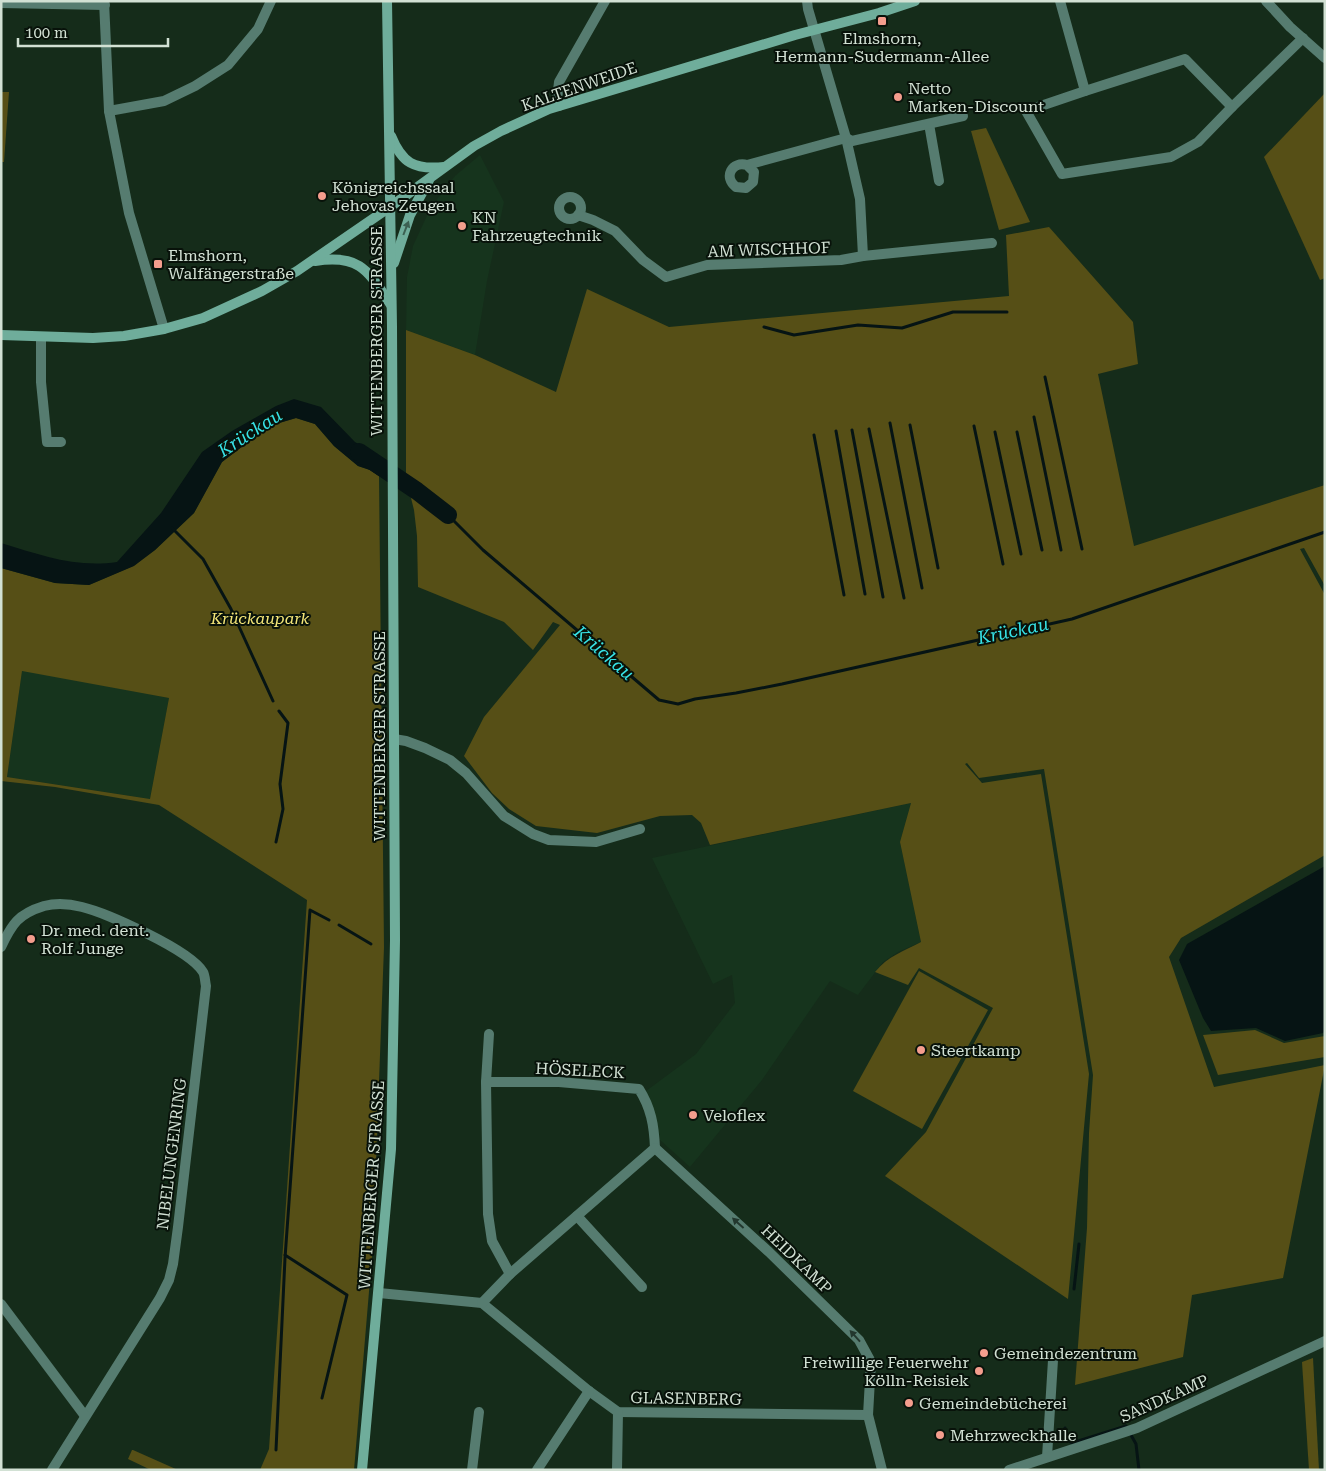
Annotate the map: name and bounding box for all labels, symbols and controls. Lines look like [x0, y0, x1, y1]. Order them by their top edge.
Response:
scale bar [18, 15, 168, 47]
marker: Elmshorn, Hermann-Sudermann-Allee [876, 15, 888, 27]
text: 100 m [25, 24, 68, 42]
place label: Elmshorn, Hermann-Sudermann-Allee [775, 29, 989, 66]
street label: KALTENWEIDE [519, 58, 639, 115]
place label: Netto Marken-Discount [908, 79, 1044, 116]
marker: Netto Marken-Discount [892, 91, 904, 103]
place label: Königreichssaal Jehovas Zeugen [332, 178, 455, 215]
marker: Königreichssaal Jehovas Zeugen [316, 190, 328, 202]
place label: KN Fahrzeugtechnik [472, 208, 602, 245]
marker: KN Fahrzeugtechnik [456, 220, 468, 232]
one-way arrow [402, 221, 410, 235]
street label: WITTENBERGER STRASSE [367, 226, 386, 436]
street label: AM WISCHHOF [707, 238, 831, 261]
place label: Elmshorn, Walfängerstraße [168, 246, 294, 283]
marker: Elmshorn, Walfängerstraße [152, 258, 164, 270]
water label: Krückau [213, 404, 286, 462]
park label: Krückaupark [210, 609, 310, 628]
water label: Krückau [974, 613, 1050, 648]
water label: Krückau [569, 620, 638, 684]
street label: WITTENBERGER STRASSE [370, 631, 389, 841]
place label: Dr. med. dent. Rolf Junge [41, 921, 149, 958]
marker: Dr. med. dent. Rolf Junge [25, 933, 37, 945]
place label: Steertkamp [931, 1041, 1020, 1060]
marker: Steertkamp [915, 1044, 927, 1056]
street label: HÖSELECK [535, 1059, 625, 1082]
street label: NIBELUNGENRING [153, 1076, 190, 1231]
street label: WITTENBERGER STRASSE [355, 1080, 388, 1290]
place label: Veloflex [703, 1106, 766, 1125]
marker: Veloflex [687, 1109, 699, 1121]
one-way arrow [732, 1217, 744, 1229]
street label: HEIDKAMP [757, 1221, 836, 1298]
one-way arrow [849, 1330, 860, 1343]
place label: Gemeindezentrum [994, 1344, 1137, 1363]
marker: Gemeindezentrum [978, 1347, 990, 1359]
place label: Freiwillige Feuerwehr Kölln-Reisiek [803, 1353, 969, 1390]
marker: Freiwillige Feuerwehr Kölln-Reisiek [973, 1365, 985, 1377]
street label: SANDKAMP [1117, 1370, 1211, 1426]
street label: GLASENBERG [630, 1388, 742, 1409]
place label: Gemeindebücherei [919, 1394, 1067, 1413]
marker: Gemeindebücherei [903, 1397, 915, 1409]
place label: Mehrzweckhalle [950, 1426, 1077, 1445]
marker: Mehrzweckhalle [934, 1429, 946, 1441]

